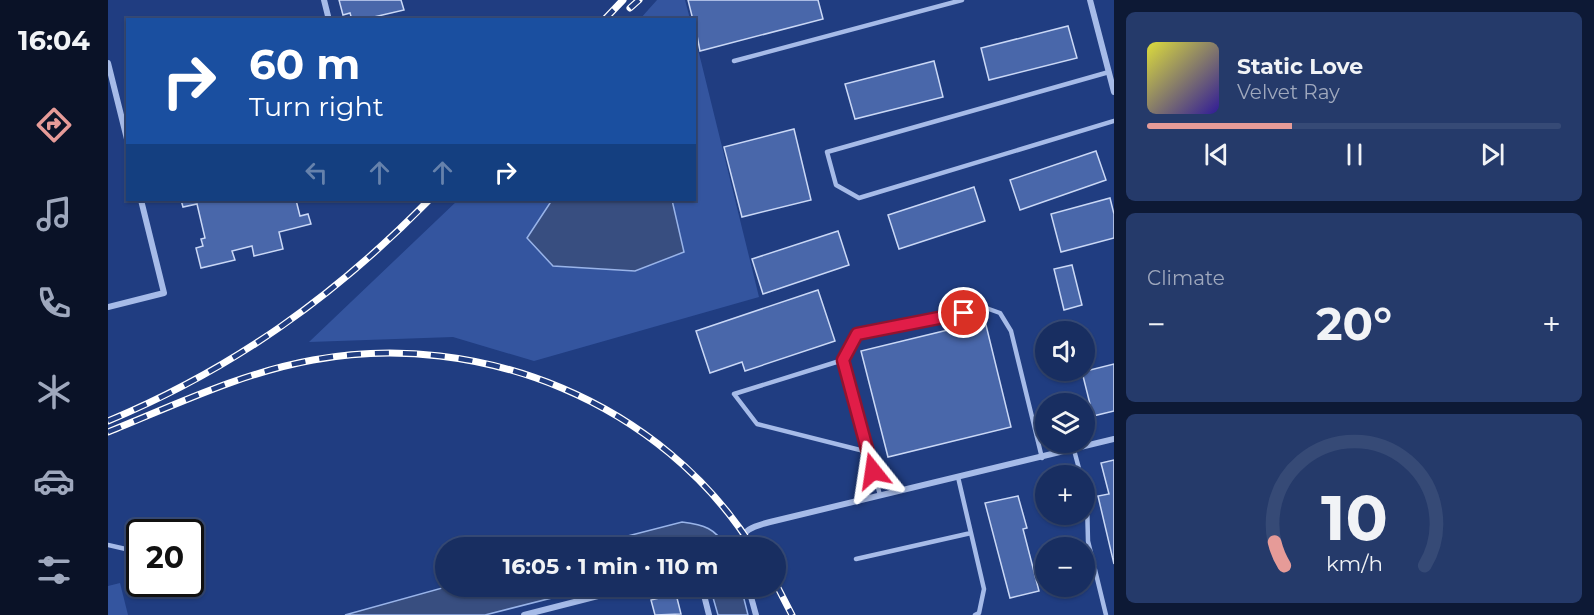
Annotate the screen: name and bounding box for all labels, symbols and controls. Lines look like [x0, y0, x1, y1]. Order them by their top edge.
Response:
text: 16:04 [18, 24, 90, 57]
text: 60 m [249, 38, 360, 90]
icon: right [150, 42, 228, 120]
text: Static Love [1237, 53, 1363, 80]
text: Velvet Ray [1237, 80, 1340, 104]
text: Turn right [249, 90, 384, 123]
icon: directions [33, 104, 75, 146]
icon: previous [1200, 138, 1233, 171]
icon: pause [1338, 138, 1371, 171]
icon: next [1476, 138, 1509, 171]
icon: left [300, 156, 333, 189]
icon: ahead [363, 156, 396, 189]
icon: ahead [426, 156, 459, 189]
icon: right [489, 156, 522, 189]
icon: music [33, 193, 75, 235]
text: Climate [1147, 266, 1225, 290]
icon: phone [33, 282, 75, 324]
pin [938, 287, 989, 338]
icon: arrive [947, 296, 980, 329]
text: 20° [1316, 296, 1392, 351]
text: − [1147, 304, 1166, 344]
text: + [1542, 304, 1561, 344]
map controls [1035, 321, 1095, 597]
button: sound [1035, 321, 1095, 381]
icon: climate [33, 371, 75, 413]
button: layers [1035, 393, 1095, 453]
position arrow [841, 439, 905, 503]
icon: car [33, 460, 75, 502]
button: + [1035, 465, 1095, 525]
text: 10 [1321, 480, 1387, 556]
speed limit sign: 20 [126, 519, 204, 597]
button: − [1035, 537, 1095, 597]
icon: filters [33, 549, 75, 591]
text: km/h [1325, 550, 1383, 576]
text: 16:05 · 1 min · 110 m [503, 553, 718, 580]

